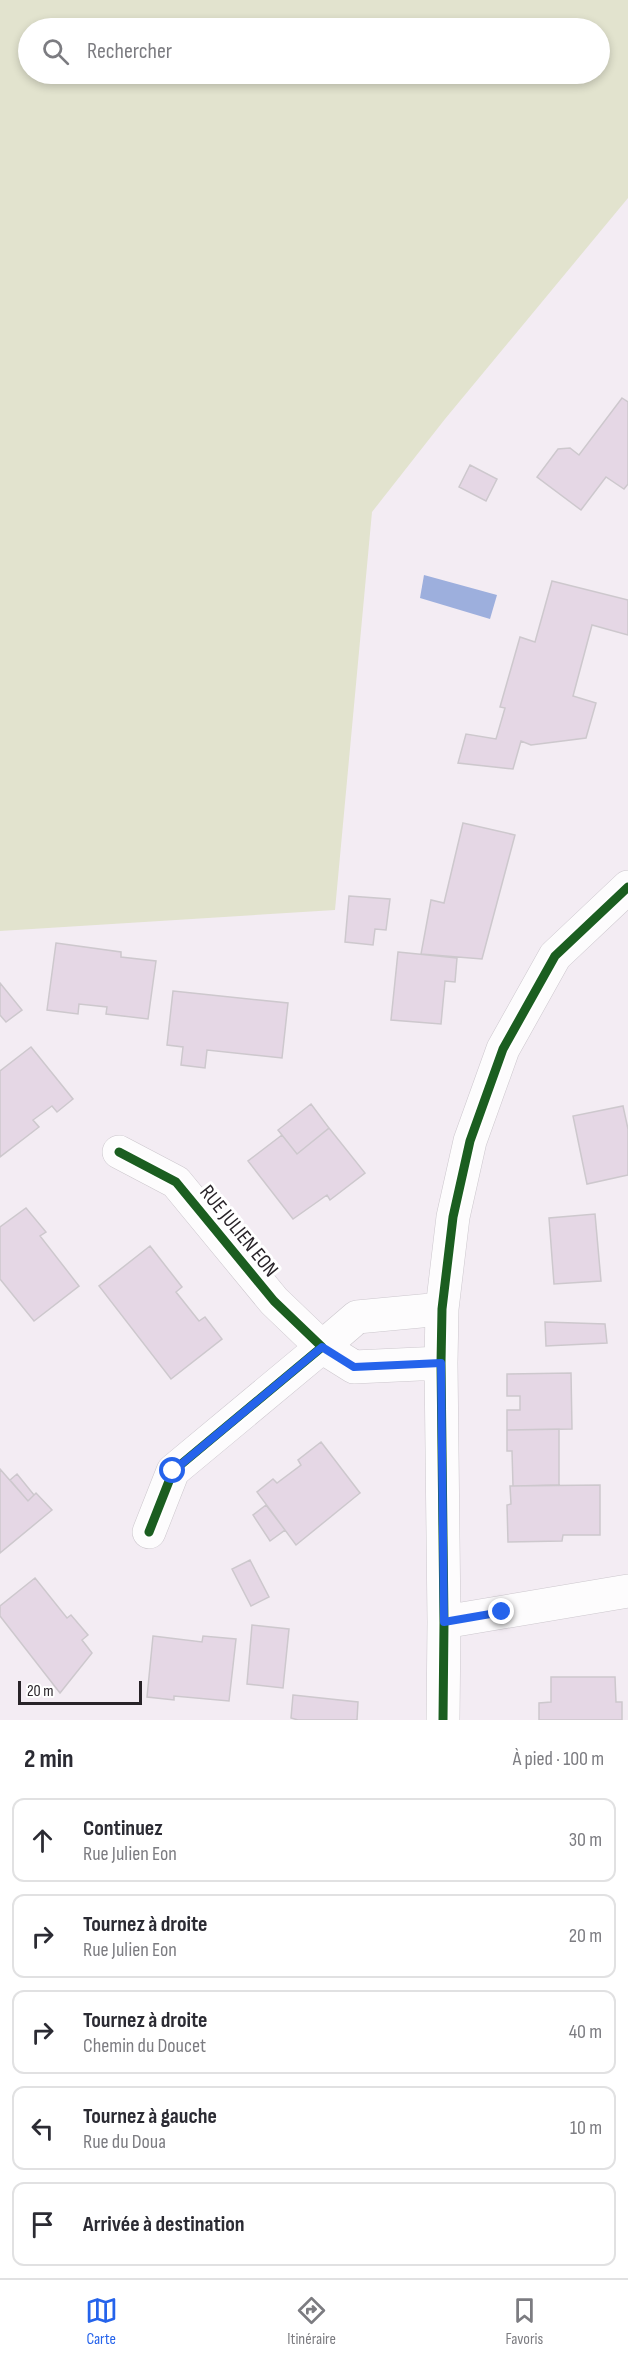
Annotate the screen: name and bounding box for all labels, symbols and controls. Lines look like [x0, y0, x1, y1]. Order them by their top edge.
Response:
search box [18, 18, 610, 84]
icon: search [39, 35, 72, 68]
text: Rechercher [87, 38, 172, 65]
street label: RUE JULIEN EON [194, 1180, 284, 1282]
route start [159, 1457, 185, 1483]
route end [488, 1598, 514, 1624]
scale bar [18, 1678, 142, 1706]
text: 20 m [27, 1682, 54, 1701]
text: 2 min [24, 1744, 74, 1775]
text: À pied · 100 m [513, 1747, 604, 1771]
text: Continuez [83, 1815, 163, 1842]
icon: ahead [26, 1824, 59, 1857]
text: 30 m [569, 1828, 602, 1852]
text: Rue Julien Eon [83, 1842, 177, 1866]
text: Tournez à droite [83, 1911, 208, 1938]
icon: right [26, 1920, 59, 1953]
text: 20 m [569, 1924, 602, 1948]
text: Rue Julien Eon [83, 1938, 177, 1962]
text: Tournez à droite [83, 2007, 208, 2034]
icon: right [26, 2016, 59, 2049]
text: 40 m [569, 2020, 602, 2044]
text: Chemin du Doucet [83, 2034, 206, 2058]
text: Tournez à gauche [83, 2103, 217, 2130]
icon: left [26, 2112, 59, 2145]
text: 10 m [570, 2116, 602, 2140]
text: Rue du Doua [83, 2130, 166, 2154]
icon: arrive [26, 2208, 59, 2241]
text: Arrivée à destination [83, 2211, 245, 2238]
tab: Carte [85, 2294, 118, 2349]
tab: Itinéraire [287, 2294, 336, 2349]
tab: Favoris [505, 2294, 543, 2349]

